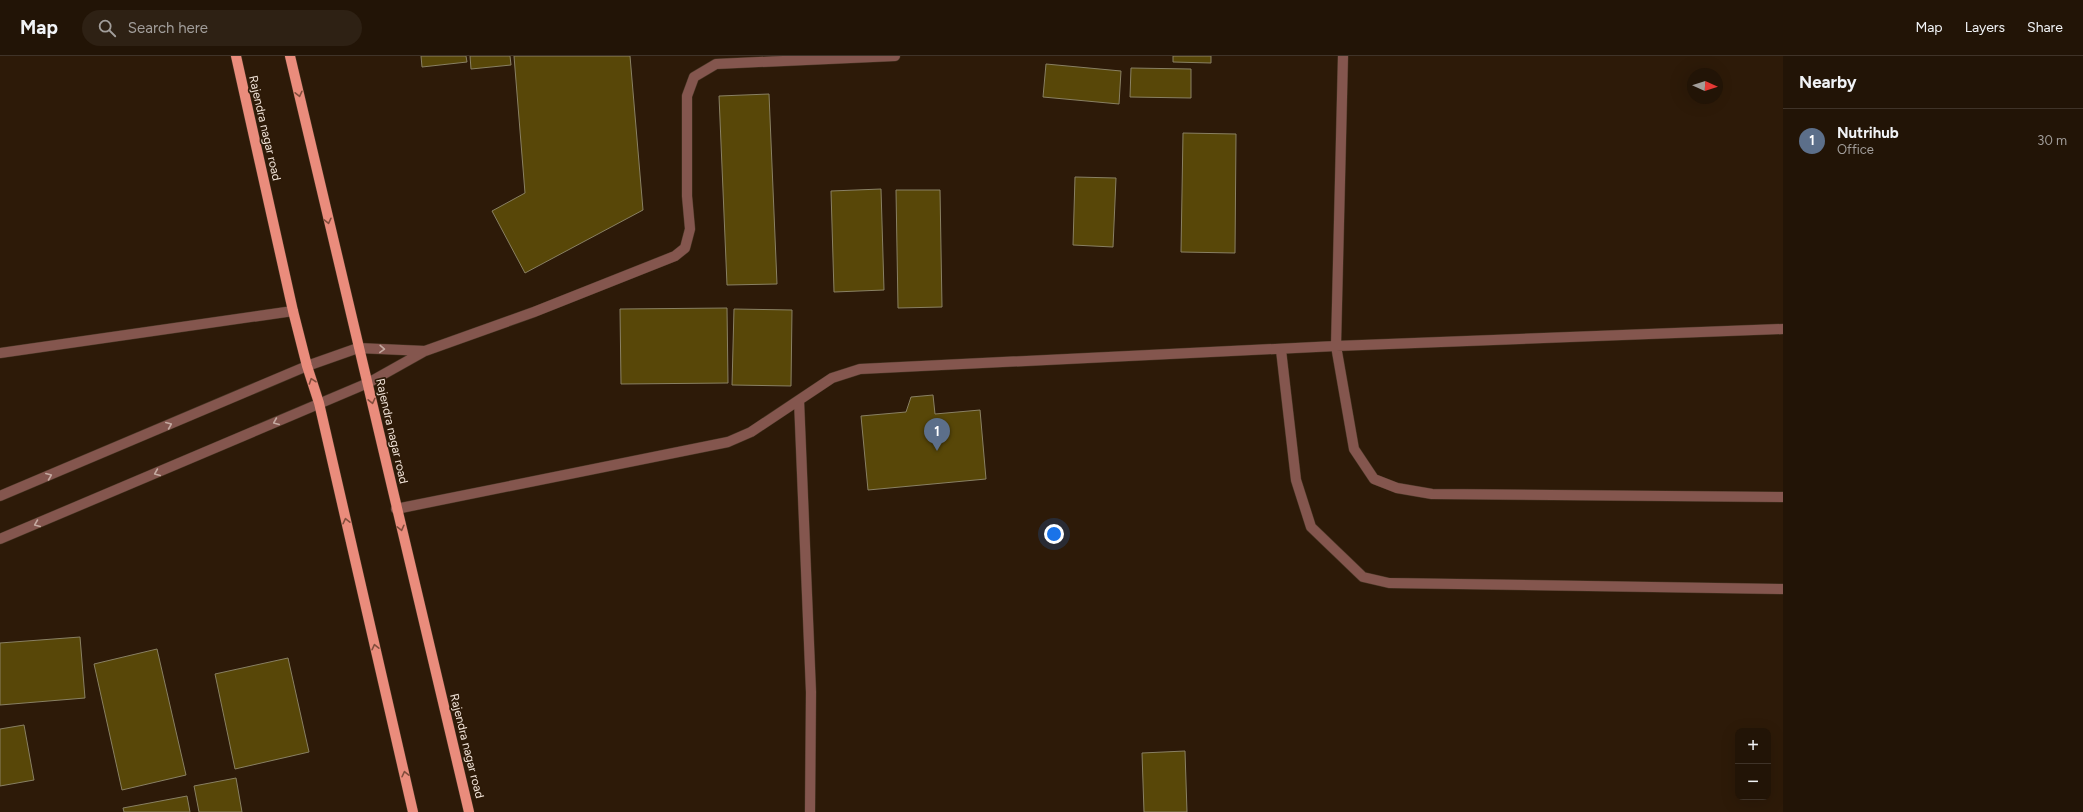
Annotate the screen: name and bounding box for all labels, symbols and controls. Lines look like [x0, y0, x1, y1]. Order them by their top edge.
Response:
search box [82, 10, 362, 46]
text: Map [20, 16, 58, 39]
icon: search [96, 17, 118, 39]
text: Search here [128, 19, 208, 37]
text: Map [1915, 19, 1943, 36]
text: Layers [1965, 19, 2005, 36]
text: Share [2027, 19, 2063, 36]
north arrow [1687, 68, 1723, 104]
text: Nearby [1799, 72, 1857, 92]
street label: Rajendra nagar road [246, 74, 284, 182]
one-way arrow [294, 90, 303, 97]
text: Nutrihub [1837, 124, 1899, 142]
text: 1 [1809, 133, 1815, 148]
text: 30 m [2037, 133, 2067, 148]
text: Office [1837, 142, 1874, 157]
one-way arrow [324, 217, 332, 224]
one-way arrow [379, 345, 385, 353]
one-way arrow [308, 377, 317, 384]
street label: Rajendra nagar road [373, 377, 411, 485]
one-way arrow [367, 398, 375, 405]
one-way arrow [273, 417, 280, 425]
pin: 1 [924, 418, 950, 451]
one-way arrow [164, 422, 172, 430]
one-way arrow [154, 468, 162, 476]
one-way arrow [45, 473, 52, 481]
one-way arrow [343, 517, 351, 524]
one-way arrow [34, 519, 41, 527]
one-way arrow [396, 524, 405, 531]
your location [1044, 524, 1064, 544]
one-way arrow [372, 644, 380, 650]
street label: Rajendra nagar road [447, 692, 487, 800]
map controls [1735, 728, 1771, 800]
button: + [1735, 728, 1771, 764]
button: − [1735, 764, 1771, 800]
one-way arrow [401, 771, 409, 777]

